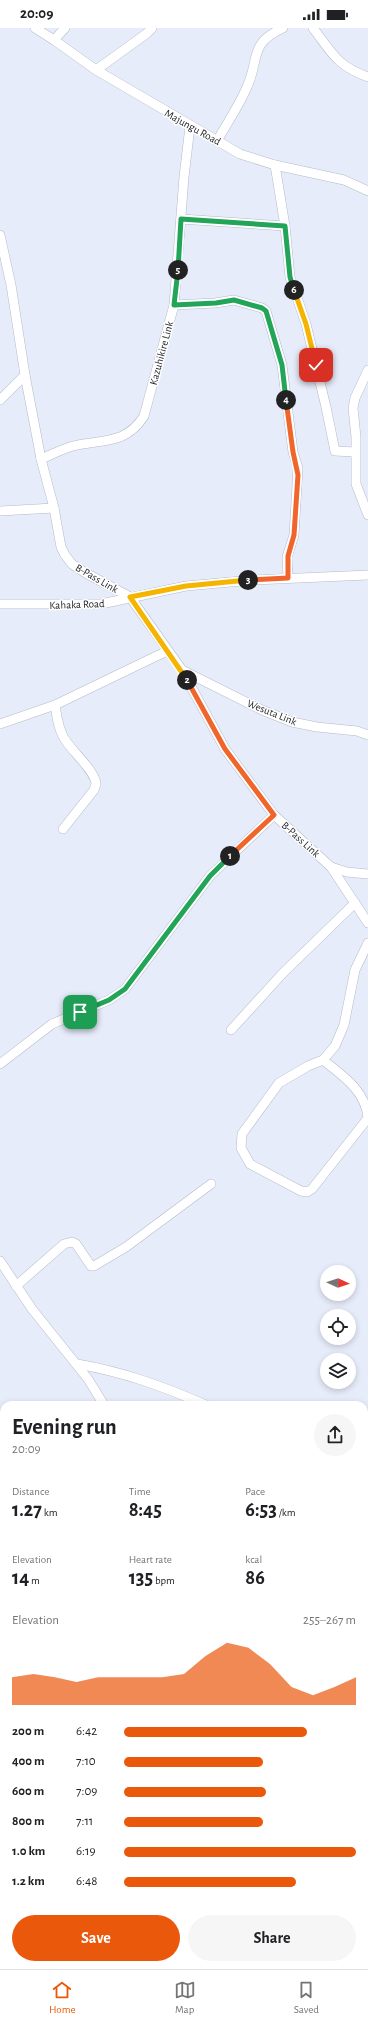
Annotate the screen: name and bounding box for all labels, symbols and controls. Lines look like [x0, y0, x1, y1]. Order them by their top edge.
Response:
text: 20:09 [20, 6, 53, 21]
street label: Majungu Road [163, 107, 223, 148]
pin: 5 [168, 260, 188, 280]
text: 5 [176, 264, 180, 275]
pin: 6 [284, 280, 304, 300]
text: 6 [291, 284, 297, 295]
street label: Kazuhikire Link [148, 320, 175, 386]
pin [299, 348, 333, 382]
icon: check [305, 354, 327, 376]
pin: 4 [276, 390, 296, 410]
text: 4 [283, 394, 289, 405]
street label: B-Pass Link [73, 562, 120, 595]
pin: 3 [238, 570, 258, 590]
text: 3 [246, 574, 250, 585]
street label: Kahaka Road [49, 598, 105, 611]
pin: 2 [177, 670, 197, 690]
text: 2 [184, 674, 190, 685]
street label: Wesuta Link [245, 698, 298, 727]
street label: B-Pass Link [279, 819, 322, 859]
pin: 1 [220, 846, 240, 866]
text: 1 [228, 850, 232, 861]
pin [63, 995, 97, 1029]
icon: arrive [69, 1001, 91, 1023]
north arrow [320, 1265, 356, 1301]
map controls [320, 1265, 356, 1389]
button: locate [320, 1309, 356, 1345]
button: layers [320, 1353, 356, 1389]
button: share [314, 1414, 356, 1456]
text: Evening run [12, 1416, 117, 1438]
text: 20:09 [12, 1443, 41, 1456]
text: Distance [12, 1486, 49, 1497]
text: Time [129, 1486, 151, 1497]
text: Pace [245, 1486, 265, 1497]
text: 1.27 [12, 1500, 42, 1520]
text: 8:45 [129, 1500, 162, 1520]
text: 6:53 [245, 1500, 277, 1520]
text: km [42, 1507, 57, 1518]
text: /km [277, 1507, 296, 1518]
text: Elevation [12, 1554, 52, 1565]
text: Heart rate [129, 1554, 172, 1565]
text: kcal [245, 1554, 262, 1565]
text: 14 [12, 1568, 29, 1588]
text: 135 [129, 1568, 153, 1588]
text: 86 [245, 1568, 265, 1588]
text: m [29, 1575, 40, 1586]
text: bpm [153, 1575, 175, 1586]
text: Elevation [12, 1614, 59, 1627]
text: 255–267 m [303, 1614, 356, 1627]
text: 200 m [12, 1725, 44, 1738]
text: 6:42 [76, 1725, 97, 1738]
text: 400 m [12, 1755, 45, 1768]
text: 7:10 [76, 1755, 96, 1768]
text: 600 m [12, 1785, 44, 1798]
text: 7:09 [76, 1785, 97, 1798]
text: 800 m [12, 1815, 44, 1828]
text: 7:11 [76, 1815, 93, 1828]
text: 1.0 km [12, 1845, 45, 1858]
text: 6:19 [76, 1845, 96, 1858]
text: 1.2 km [12, 1875, 45, 1888]
text: 6:48 [76, 1875, 98, 1888]
button: Save [12, 1915, 180, 1961]
button: Share [188, 1915, 356, 1961]
tab: Home [49, 1979, 76, 2016]
tab: Map [174, 1979, 196, 2016]
tab: Saved [294, 1979, 319, 2016]

